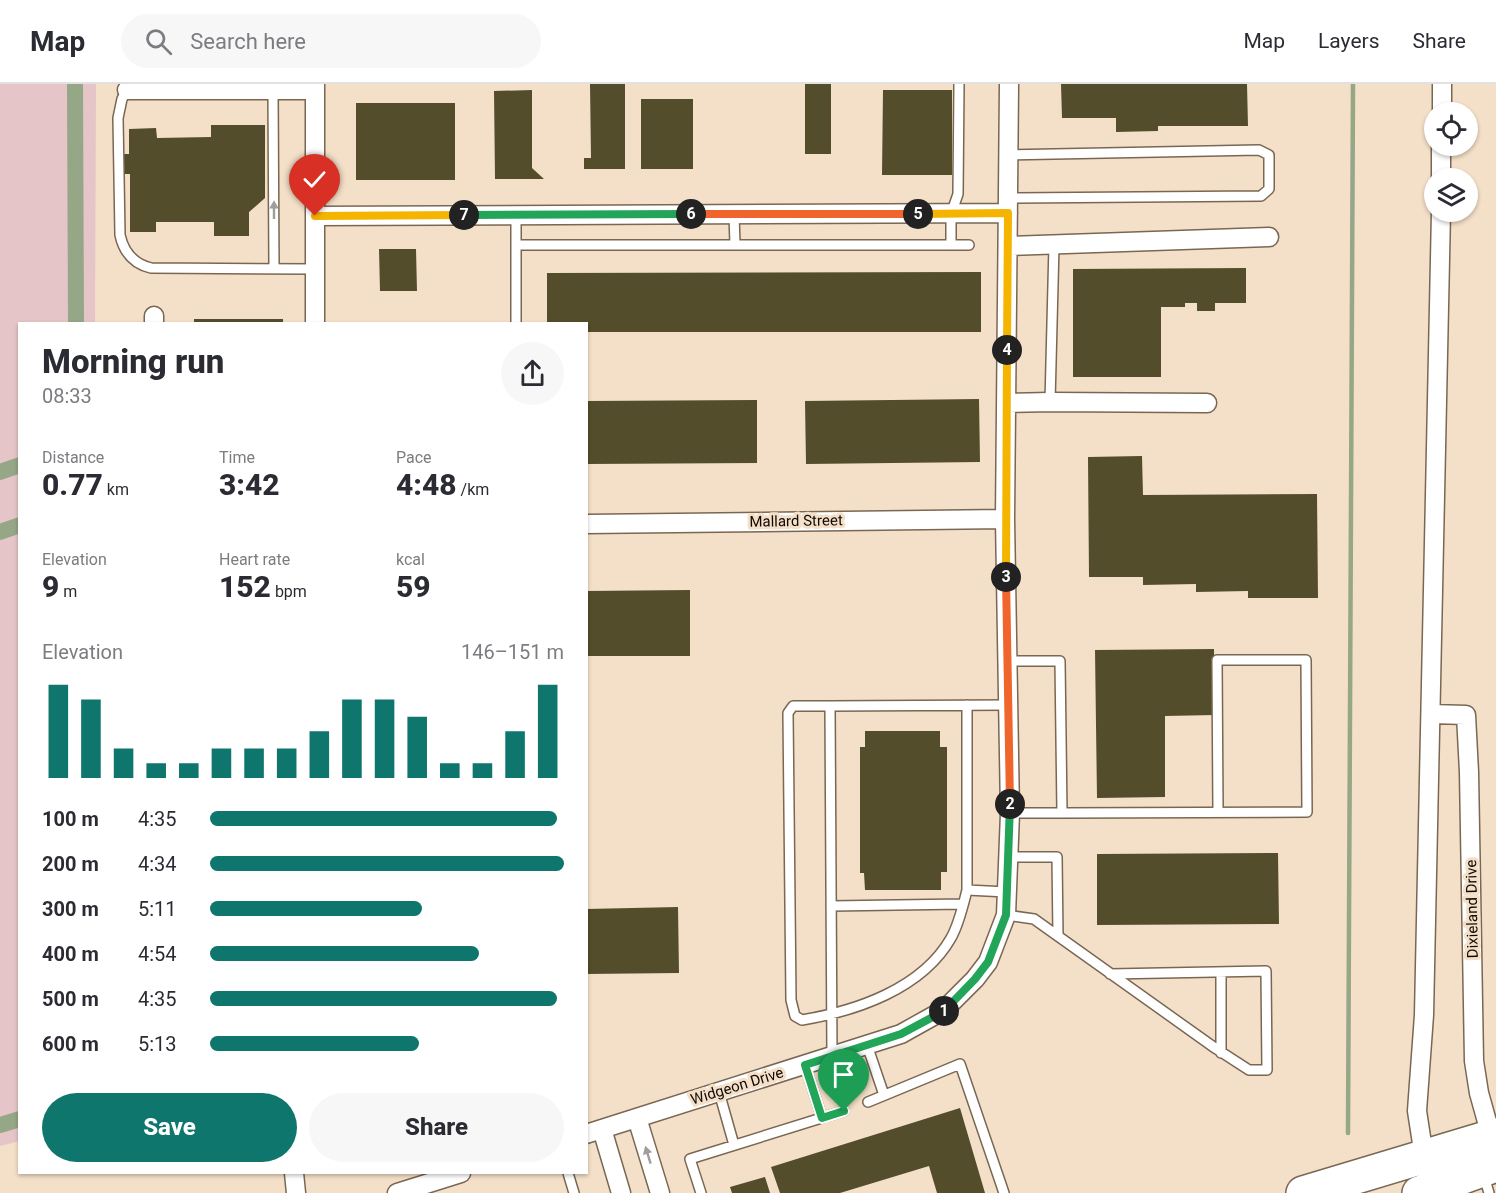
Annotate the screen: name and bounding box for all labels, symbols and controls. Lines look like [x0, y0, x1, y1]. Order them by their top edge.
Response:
search box [121, 14, 541, 68]
text: Map [30, 25, 85, 58]
icon: search [142, 25, 175, 58]
text: Search here [190, 29, 306, 54]
text: Map [1243, 29, 1285, 53]
text: Layers [1318, 29, 1379, 53]
text: Share [1412, 29, 1466, 53]
map controls [1424, 102, 1478, 222]
button: locate [1424, 102, 1478, 156]
pin [289, 154, 340, 216]
icon: check [298, 163, 331, 196]
button: layers [1424, 168, 1478, 222]
pin: 6 [676, 199, 706, 229]
pin: 5 [903, 199, 933, 229]
pin: 7 [449, 200, 479, 230]
one-way arrow [269, 201, 279, 220]
text: 6 [686, 204, 696, 223]
text: 5 [913, 204, 923, 223]
text: 7 [459, 205, 469, 224]
pin: 4 [992, 335, 1022, 365]
text: 4 [1002, 340, 1012, 359]
text: Morning run [42, 342, 224, 381]
button: share [501, 342, 564, 405]
text: 08:33 [42, 384, 92, 408]
text: Distance [42, 448, 104, 467]
text: Time [219, 448, 255, 467]
text: Pace [396, 448, 432, 467]
text: 0.77 [42, 467, 103, 502]
text: 3:42 [219, 467, 280, 502]
text: 4:48 [396, 467, 457, 502]
text: km [103, 480, 129, 499]
text: /km [457, 480, 489, 499]
street label: Mallard Street [749, 511, 843, 531]
text: Elevation [42, 550, 107, 569]
text: Heart rate [219, 550, 290, 569]
text: kcal [396, 550, 425, 569]
pin: 3 [991, 562, 1021, 592]
text: 3 [1001, 567, 1011, 586]
text: 9 [42, 569, 59, 604]
text: 152 [219, 569, 271, 604]
text: 59 [396, 569, 431, 604]
text: m [59, 582, 77, 601]
text: bpm [271, 582, 307, 601]
text: Elevation [42, 640, 123, 664]
text: 146–151 m [461, 640, 564, 664]
pin: 2 [995, 789, 1025, 819]
text: 2 [1005, 794, 1015, 813]
text: 100 m [42, 807, 99, 831]
text: 4:35 [138, 807, 177, 831]
text: 200 m [42, 852, 99, 876]
text: 4:34 [138, 852, 177, 876]
street label: Dixieland Drive [1462, 860, 1482, 958]
text: 300 m [42, 897, 99, 921]
text: 5:11 [138, 897, 177, 921]
text: 400 m [42, 942, 99, 966]
text: 4:54 [138, 942, 177, 966]
text: 500 m [42, 987, 99, 1011]
text: 4:35 [138, 987, 177, 1011]
pin: 1 [929, 996, 959, 1026]
text: 1 [939, 1001, 949, 1020]
text: 600 m [42, 1032, 99, 1056]
text: 5:13 [138, 1032, 177, 1056]
pin [818, 1049, 869, 1111]
icon: arrive [827, 1058, 860, 1091]
street label: Widgeon Drive [688, 1063, 786, 1109]
button: Save [42, 1093, 297, 1162]
button: Share [309, 1093, 564, 1162]
one-way arrow [643, 1146, 652, 1164]

